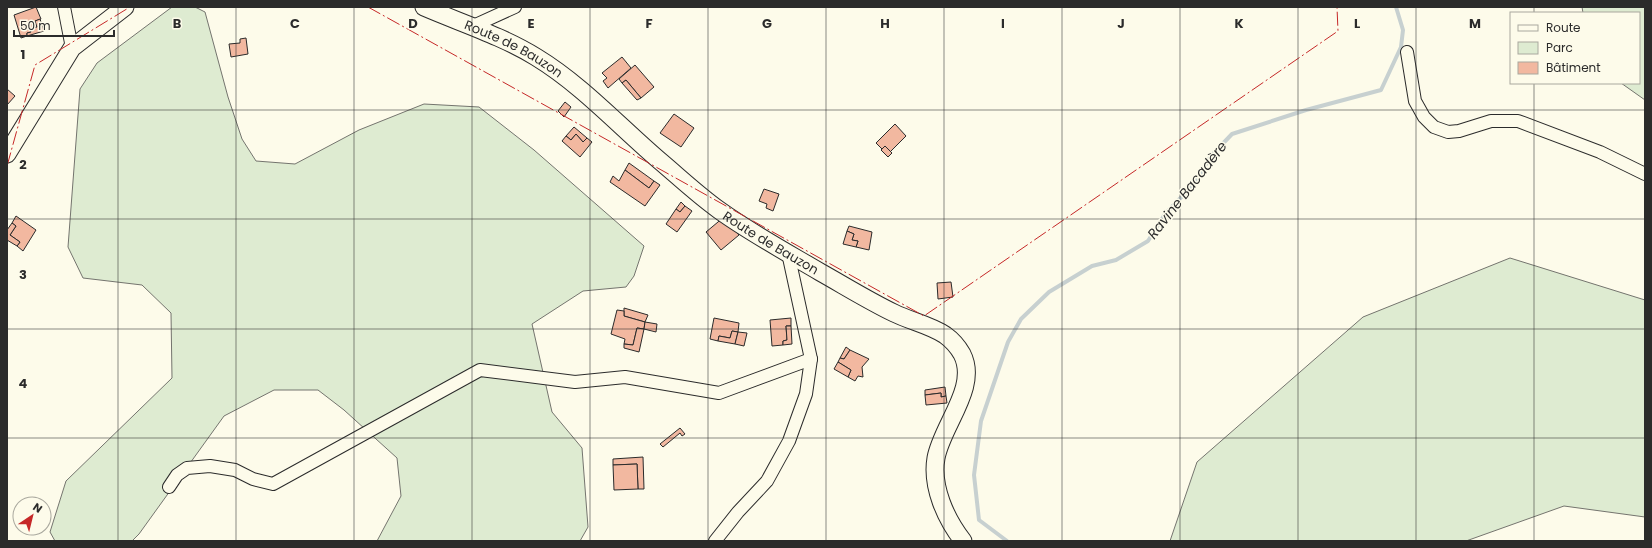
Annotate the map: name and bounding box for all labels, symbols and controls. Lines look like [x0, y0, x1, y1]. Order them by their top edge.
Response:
scale bar [14, 12, 114, 38]
legend [1510, 12, 1640, 84]
text: B [173, 14, 182, 33]
text: C [290, 14, 300, 33]
text: D [408, 14, 418, 33]
text: E [527, 14, 535, 33]
text: F [645, 14, 653, 33]
text: G [762, 14, 772, 33]
text: H [880, 14, 890, 33]
text: I [1001, 14, 1005, 33]
text: J [1117, 14, 1125, 33]
text: K [1234, 14, 1244, 33]
text: L [1354, 14, 1360, 33]
text: M [1469, 14, 1481, 33]
street label: Route de Bauzon [462, 15, 567, 82]
text: 50 m [20, 17, 51, 34]
text: Route [1546, 19, 1580, 36]
text: Parc [1546, 39, 1573, 56]
text: 1 [21, 45, 25, 64]
text: Bâtiment [1546, 59, 1601, 76]
water label: Ravine Bacadère [1142, 137, 1232, 243]
text: 2 [19, 155, 27, 174]
street label: Route de Bauzon [719, 207, 822, 279]
text: 3 [19, 265, 27, 284]
text: 4 [19, 374, 28, 393]
north arrow [12, 496, 52, 536]
text: N [30, 499, 46, 517]

